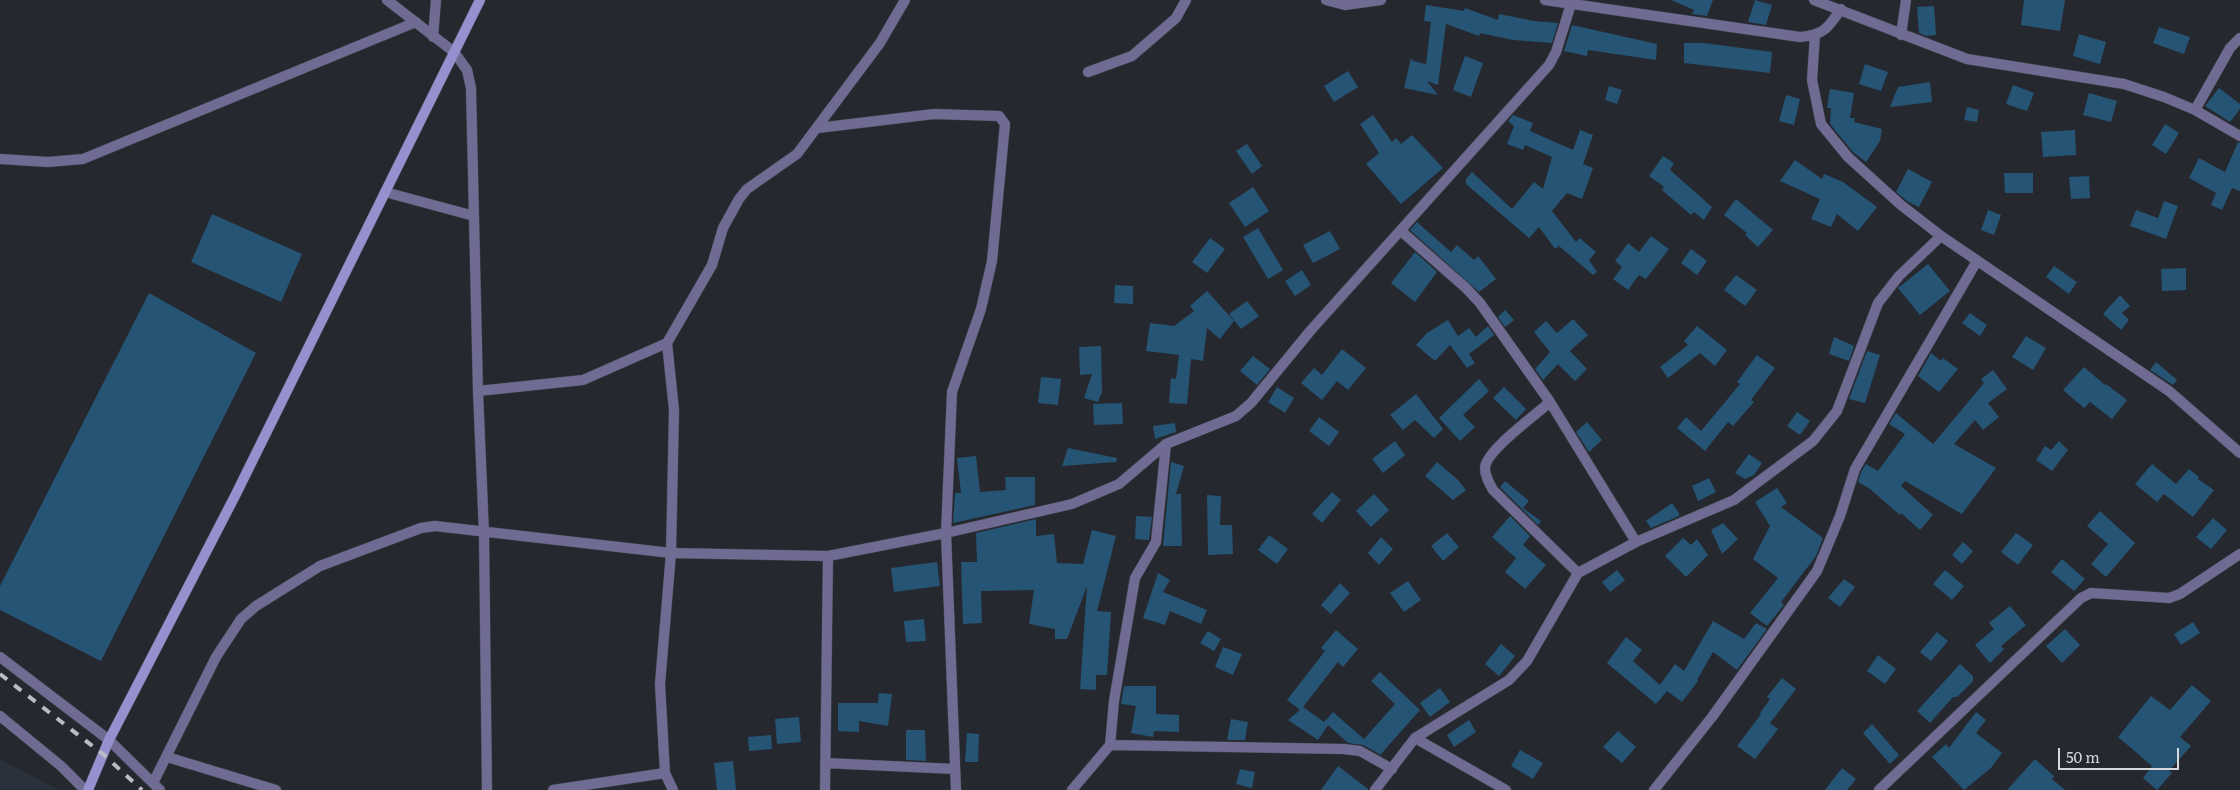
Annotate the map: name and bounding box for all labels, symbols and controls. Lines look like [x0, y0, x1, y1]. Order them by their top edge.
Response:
scale bar [2060, 738, 2181, 770]
text: 50 m [2066, 745, 2100, 768]

